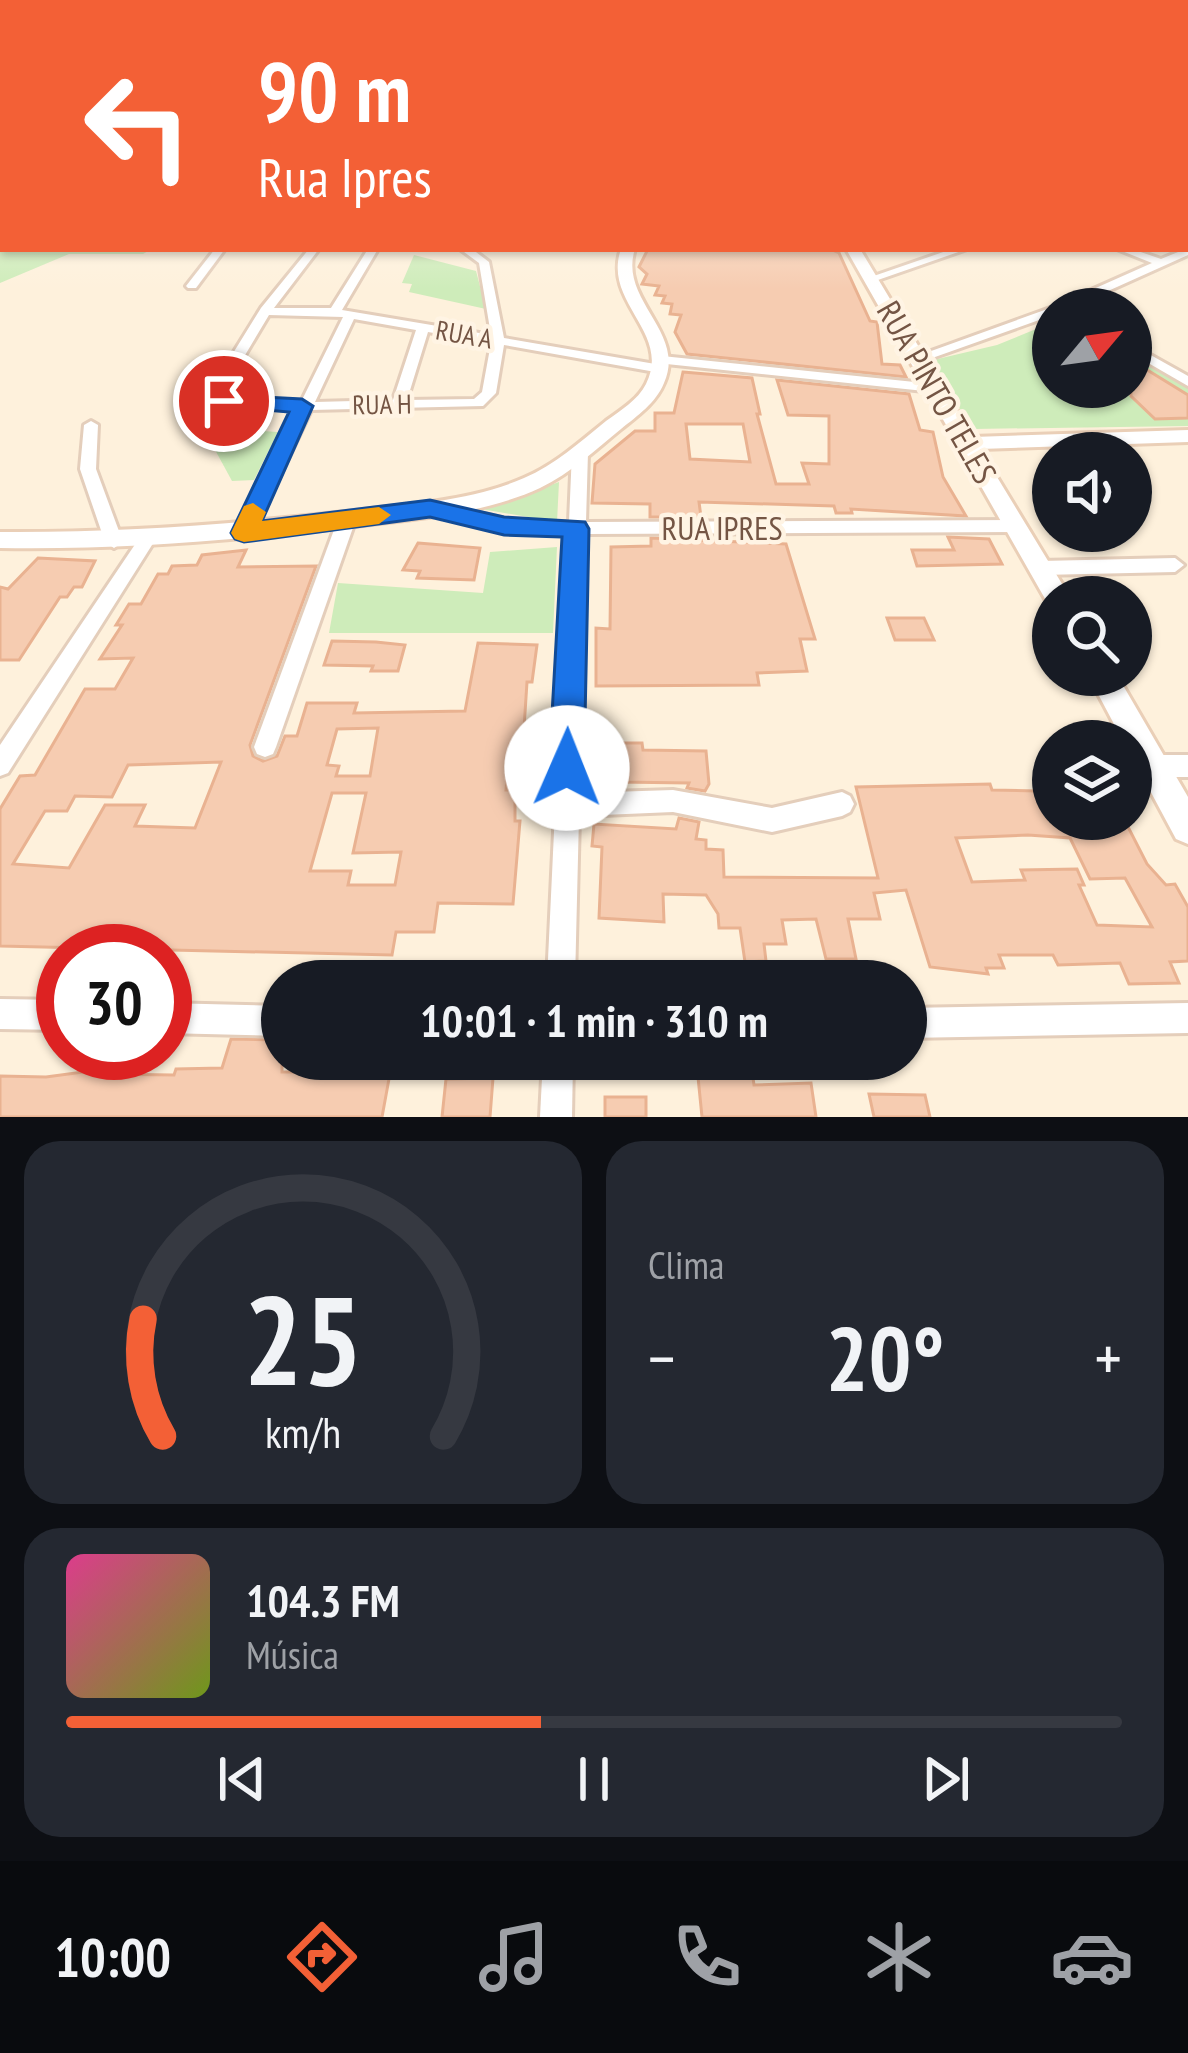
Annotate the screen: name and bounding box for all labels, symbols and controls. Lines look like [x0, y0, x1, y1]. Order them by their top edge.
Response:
text: 90 m [258, 36, 411, 145]
icon: left [60, 48, 216, 204]
text: Rua Ipres [258, 142, 432, 212]
north arrow [1032, 288, 1152, 408]
map controls [1032, 288, 1152, 840]
street label: RUA PINTO TELES [868, 293, 1007, 491]
street label: RUA A [433, 312, 495, 356]
pin [173, 350, 275, 452]
icon: arrive [191, 368, 257, 434]
street label: RUA H [352, 386, 412, 422]
button: sound [1032, 432, 1152, 552]
street label: RUA IPRES [661, 506, 783, 549]
button: search [1032, 576, 1152, 696]
position arrow [504, 705, 630, 831]
button: layers [1032, 720, 1152, 840]
speed limit sign: 30 [36, 924, 192, 1080]
text: 10:01 · 1 min · 310 m [420, 991, 768, 1049]
text: Clima [648, 1239, 724, 1290]
text: 25 [243, 1258, 363, 1419]
text: 20° [826, 1299, 944, 1416]
text: − [648, 1315, 675, 1400]
text: + [1095, 1315, 1122, 1400]
text: km/h [265, 1403, 341, 1459]
text: 104.3 FM [246, 1571, 400, 1629]
text: Música [246, 1629, 339, 1680]
icon: previous [209, 1746, 275, 1812]
icon: pause [561, 1746, 627, 1812]
icon: next [913, 1746, 979, 1812]
icon: directions [280, 1915, 364, 1999]
icon: music [472, 1915, 556, 1999]
icon: phone [665, 1915, 749, 1999]
icon: climate [857, 1915, 941, 1999]
icon: car [1050, 1915, 1134, 1999]
text: 10:00 [54, 1922, 171, 1992]

